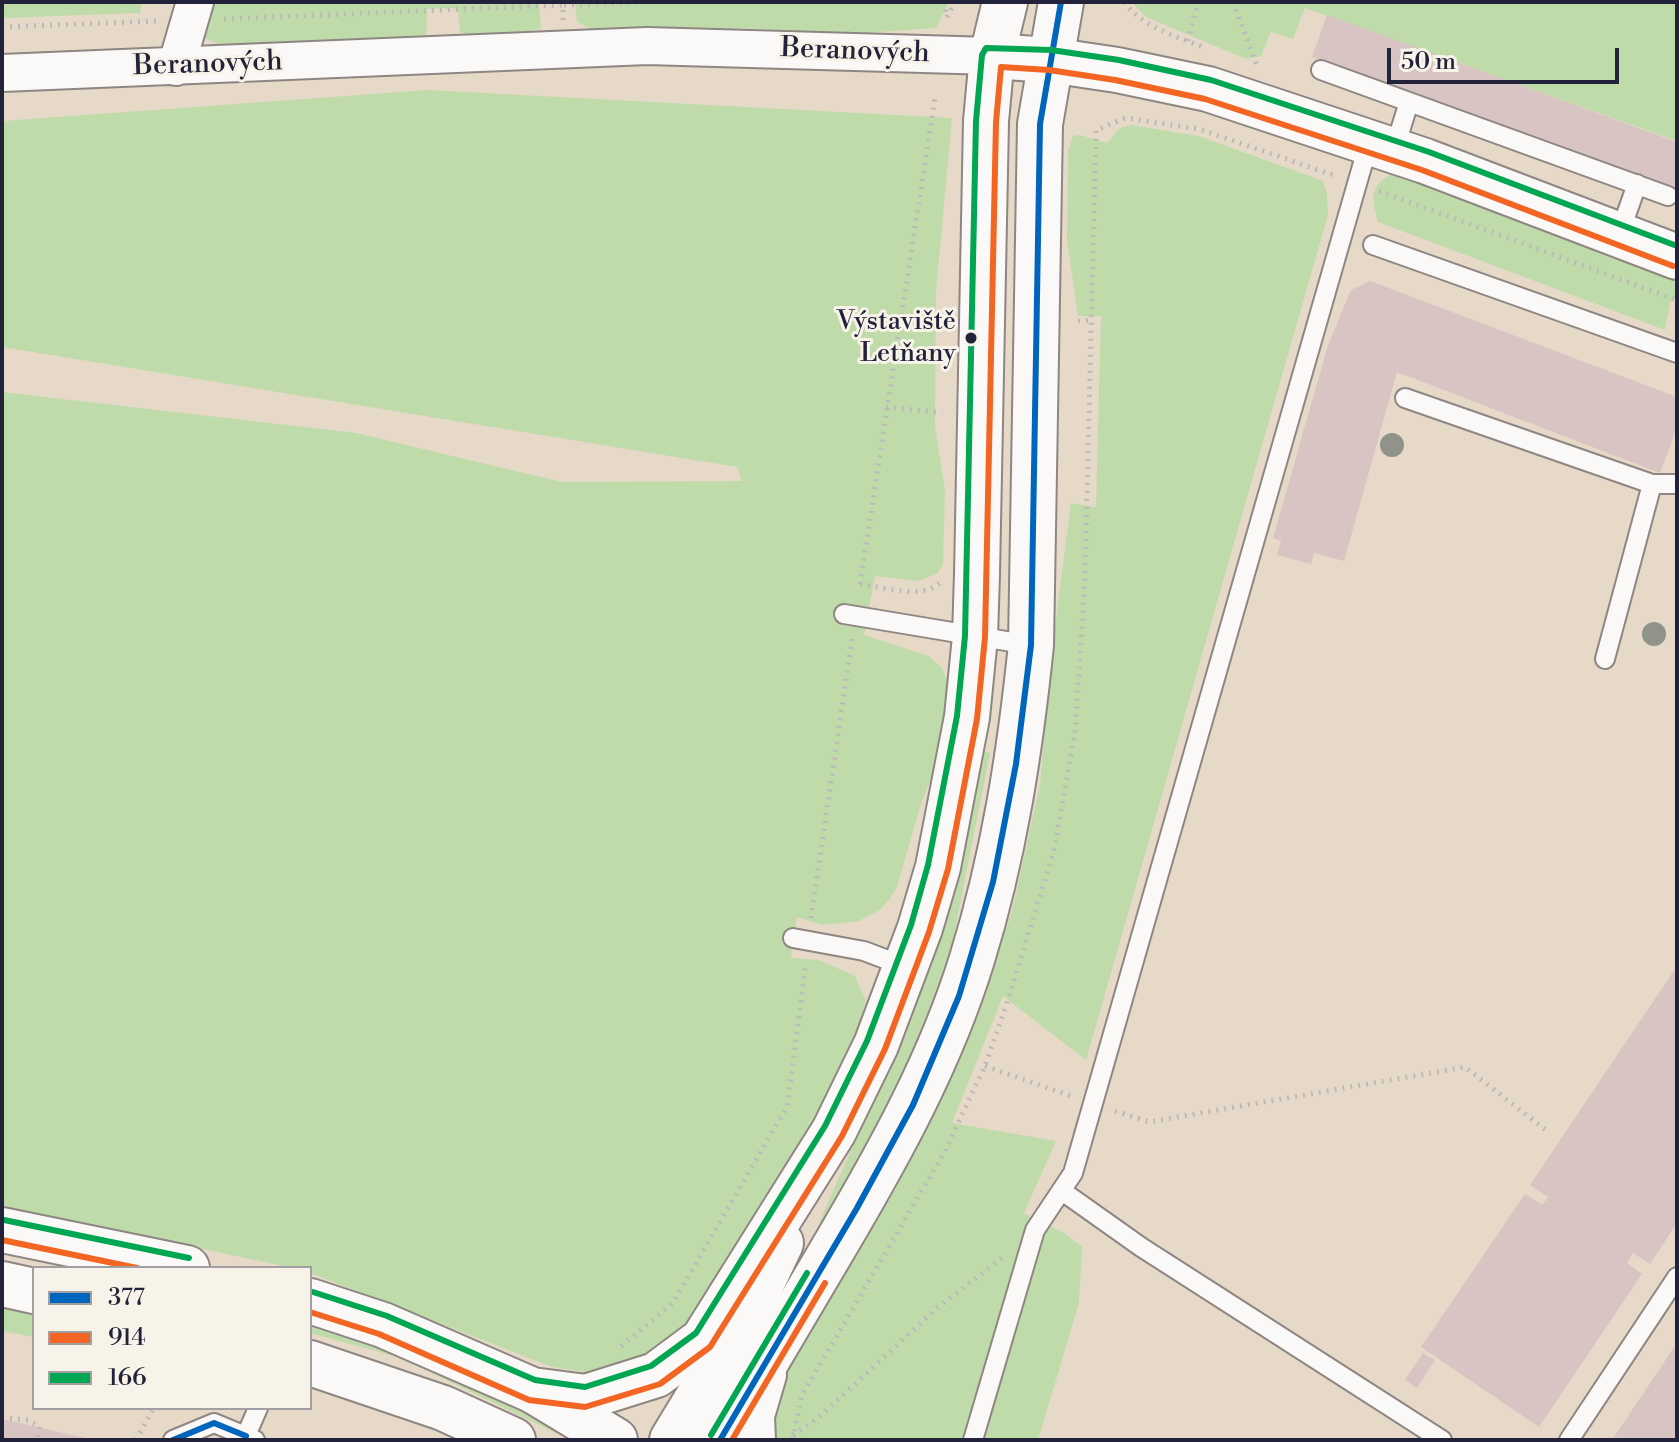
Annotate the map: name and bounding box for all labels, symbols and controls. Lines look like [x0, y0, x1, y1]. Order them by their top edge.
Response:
scale bar [1391, 32, 1623, 82]
street label: Beranových [780, 33, 930, 71]
street label: Beranových [133, 46, 283, 84]
text: 50 m [1401, 47, 1456, 77]
place label: Výstaviště Letňany [836, 307, 956, 368]
marker: Výstaviště Letňany [963, 330, 979, 346]
legend [32, 1266, 312, 1410]
text: 377 [108, 1283, 145, 1313]
text: 914 [108, 1323, 145, 1353]
text: 166 [108, 1363, 147, 1393]

